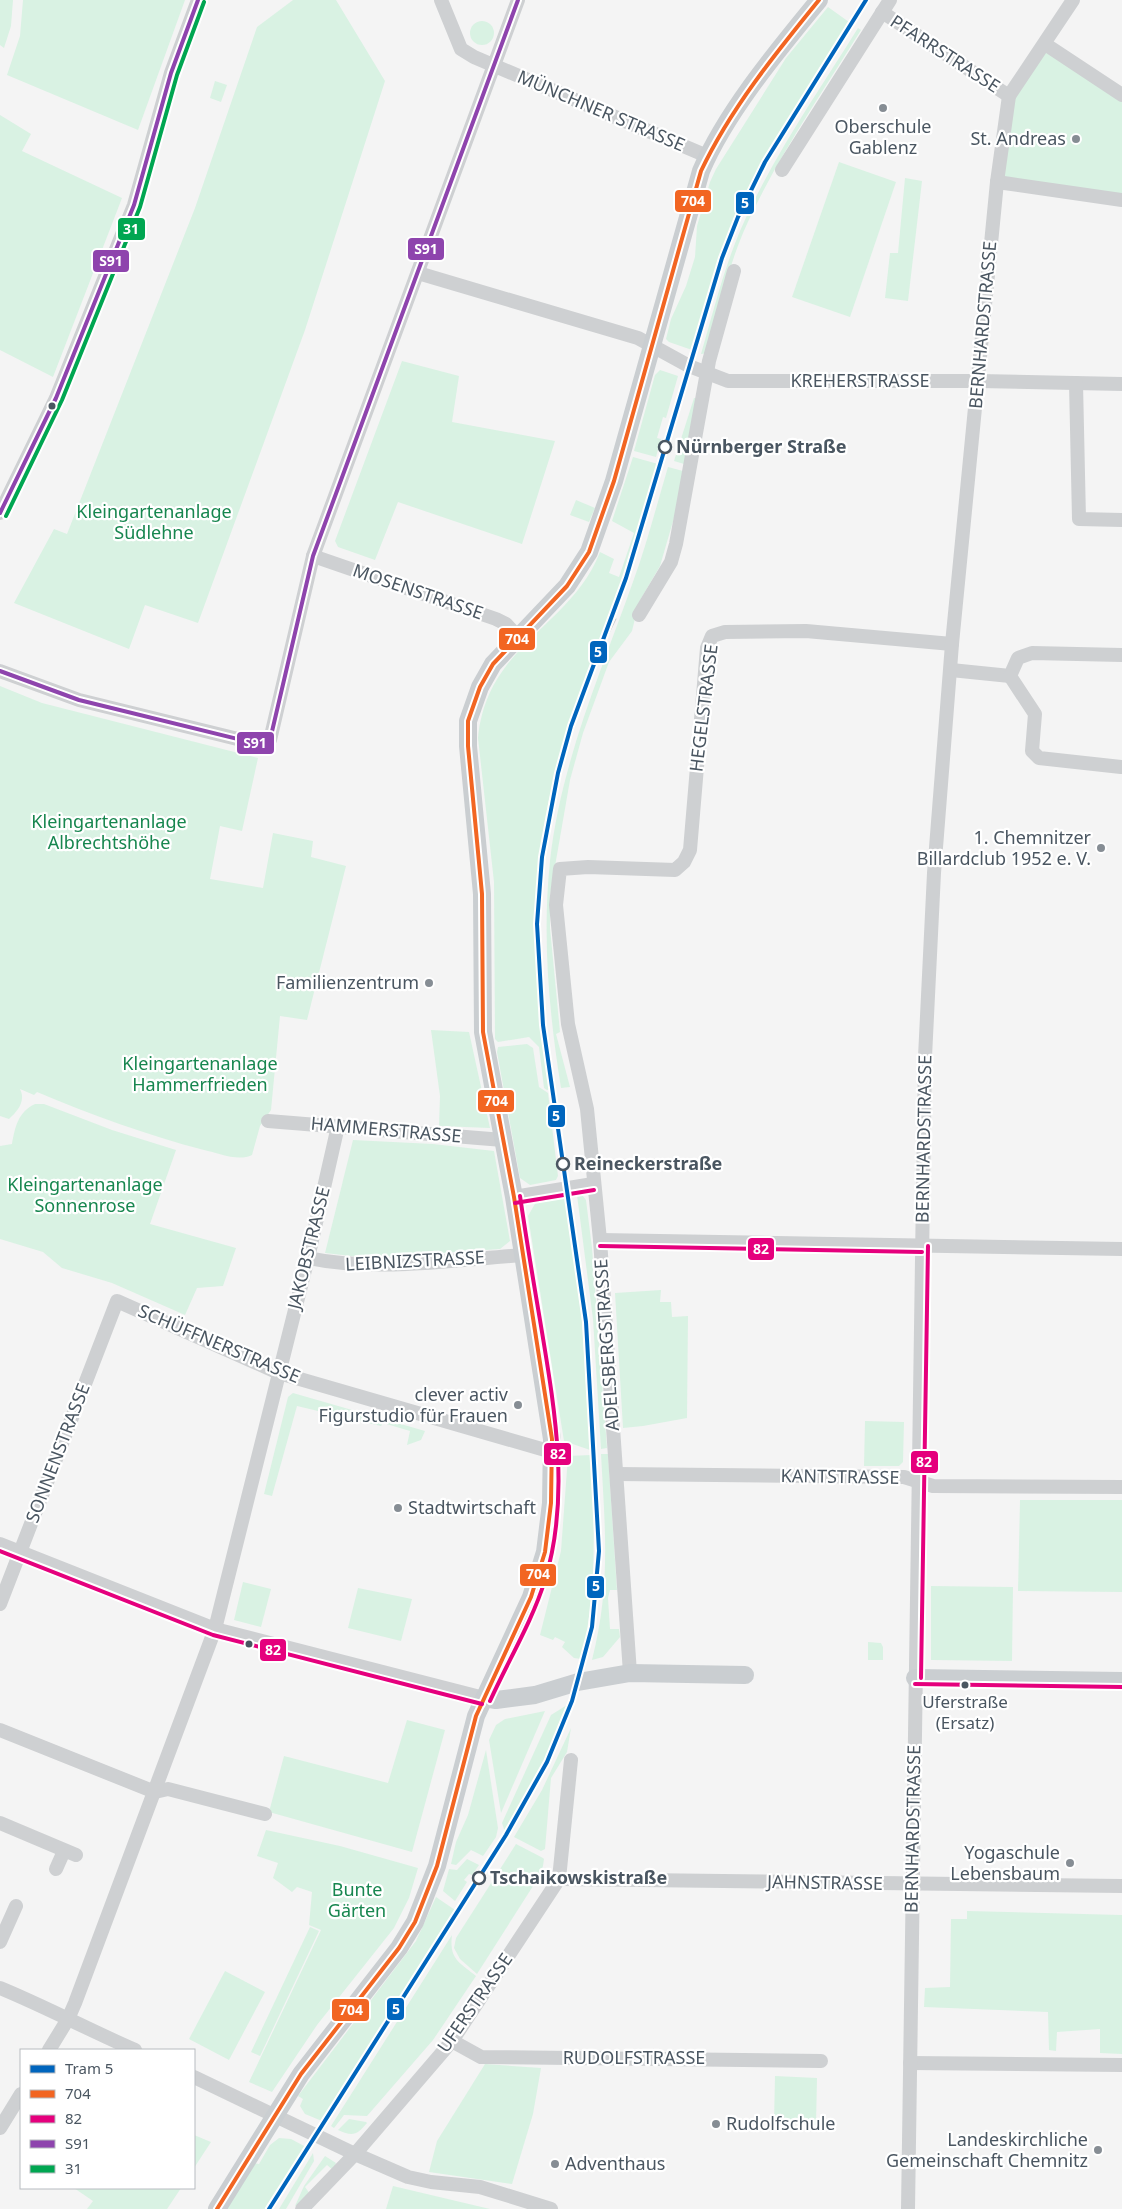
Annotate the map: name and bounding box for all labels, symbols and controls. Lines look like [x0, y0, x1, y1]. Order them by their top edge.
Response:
street label: PFARRSTRASSE [886, 9, 1005, 98]
street label: MÜNCHNER STRASSE [514, 64, 689, 156]
marker: Oberschule Gablenz [877, 102, 889, 114]
place label: Oberschule Gablenz [834, 114, 932, 159]
place label: St. Andreas [970, 126, 1066, 150]
marker: St. Andreas [1070, 133, 1082, 145]
line badge: 704 [674, 189, 712, 213]
text: 704 [681, 191, 705, 210]
line badge: 5 [735, 191, 755, 215]
text: 5 [741, 193, 749, 212]
line badge: 31 [117, 217, 146, 241]
text: 31 [123, 219, 139, 238]
line badge: S91 [407, 237, 445, 261]
text: S91 [414, 239, 438, 258]
street label: BERNHARDSTRASSE [963, 240, 1001, 410]
line badge: S91 [92, 249, 130, 273]
text: S91 [99, 251, 123, 270]
street label: KREHERSTRASSE [790, 368, 930, 392]
unlabelled marker [47, 401, 57, 411]
place label: Nürnberger Straße [676, 434, 847, 458]
marker: Nürnberger Straße [658, 440, 672, 454]
park label: Kleingartenanlage Südlehne [76, 499, 232, 544]
street label: MOSENSTRASSE [350, 558, 487, 625]
line badge: 704 [498, 627, 536, 651]
text: 704 [505, 629, 529, 648]
line badge: 5 [589, 640, 608, 664]
text: 5 [594, 642, 602, 661]
street label: HEGELSTRASSE [683, 643, 723, 773]
line badge: S91 [236, 731, 275, 755]
text: S91 [243, 733, 267, 752]
park label: Kleingartenanlage Albrechtshöhe [31, 809, 187, 854]
place label: 1. Chemnitzer Billardclub 1952 e. V. [917, 825, 1092, 870]
marker: 1. Chemnitzer Billardclub 1952 e. V. [1095, 842, 1107, 854]
place label: Familienzentrum [276, 970, 419, 994]
marker: Familienzentrum [423, 977, 435, 989]
park label: Kleingartenanlage Hammerfrieden [122, 1051, 278, 1096]
street label: BERNHARDSTRASSE [910, 1055, 936, 1223]
line badge: 704 [477, 1089, 515, 1113]
text: 704 [484, 1091, 508, 1110]
line badge: 5 [547, 1104, 566, 1128]
text: 5 [552, 1106, 560, 1125]
street label: HAMMERSTRASSE [310, 1110, 462, 1148]
place label: Reineckerstraße [574, 1151, 722, 1175]
marker: Reineckerstraße [556, 1157, 570, 1171]
park label: Kleingartenanlage Sonnenrose [7, 1172, 163, 1217]
street label: JAKOBSTRASSE [281, 1184, 335, 1313]
line badge: 82 [747, 1237, 775, 1261]
text: 82 [753, 1239, 769, 1258]
street label: LEIBNIZSTRASSE [345, 1244, 485, 1276]
street label: ADELSBERGSTRASSE [588, 1258, 624, 1432]
street label: SCHÜFFNERSTRASSE [135, 1298, 304, 1388]
street label: SONNENSTRASSE [19, 1380, 95, 1526]
place label: clever activ Figurstudio für Frauen [319, 1382, 509, 1427]
marker: clever activ Figurstudio für Frauen [512, 1399, 524, 1411]
line badge: 82 [543, 1442, 572, 1466]
text: 82 [550, 1444, 566, 1463]
line badge: 82 [910, 1450, 939, 1474]
text: 82 [916, 1452, 932, 1471]
street label: KANTSTRASSE [780, 1463, 900, 1489]
place label: Stadtwirtschaft [408, 1495, 536, 1519]
marker: Stadtwirtschaft [392, 1502, 404, 1514]
line badge: 704 [519, 1563, 557, 1587]
text: 704 [526, 1564, 550, 1583]
line badge: 5 [586, 1575, 605, 1599]
text: 5 [592, 1576, 600, 1595]
line badge: 82 [259, 1638, 287, 1662]
unlabelled marker [244, 1639, 254, 1649]
text: 82 [265, 1640, 281, 1659]
marker: Uferstraße (Ersatz) [960, 1680, 970, 1690]
place label: Uferstraße (Ersatz) [922, 1690, 1008, 1734]
street label: BERNHARDSTRASSE [899, 1745, 925, 1913]
place label: Yogaschule Lebensbaum [950, 1840, 1060, 1885]
marker: Yogaschule Lebensbaum [1064, 1857, 1076, 1869]
place label: Tschaikowskistraße [490, 1865, 667, 1889]
street label: JAHNSTRASSE [765, 1869, 883, 1895]
marker: Tschaikowskistraße [472, 1871, 486, 1885]
park label: Bunte Gärten [328, 1877, 386, 1922]
street label: UFERSTRASSE [431, 1948, 517, 2057]
line badge: 5 [386, 1997, 405, 2021]
line badge: 704 [331, 1998, 370, 2022]
text: 5 [392, 1999, 400, 2018]
text: 704 [339, 2000, 363, 2019]
street label: RUDOLFSTRASSE [563, 2045, 705, 2069]
legend [20, 2049, 195, 2189]
text: Tram 5 [65, 2058, 113, 2078]
text: 704 [65, 2083, 91, 2103]
text: 82 [65, 2108, 82, 2128]
place label: Rudolfschule [726, 2111, 835, 2135]
marker: Rudolfschule [710, 2118, 722, 2130]
place label: Landeskirchliche Gemeinschaft Chemnitz [886, 2127, 1088, 2172]
text: S91 [65, 2133, 90, 2153]
marker: Landeskirchliche Gemeinschaft Chemnitz [1092, 2144, 1104, 2156]
place label: Adventhaus [565, 2151, 665, 2175]
text: 31 [65, 2158, 82, 2178]
marker: Adventhaus [549, 2158, 561, 2170]

